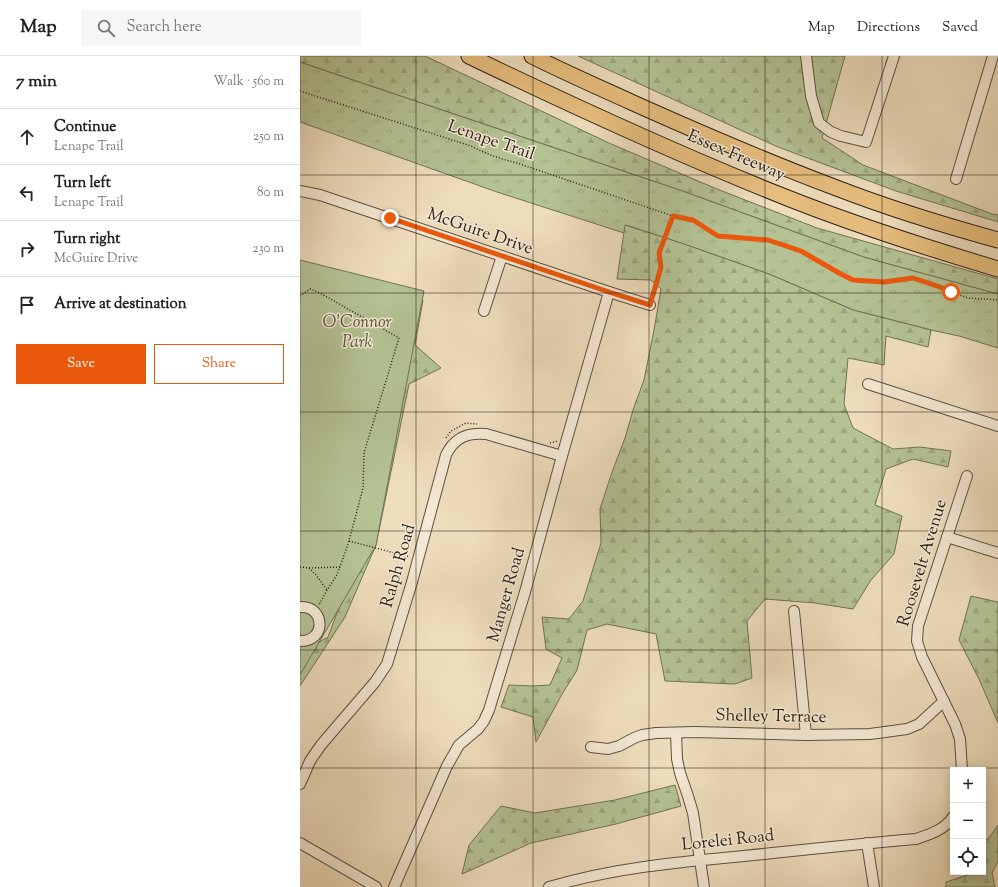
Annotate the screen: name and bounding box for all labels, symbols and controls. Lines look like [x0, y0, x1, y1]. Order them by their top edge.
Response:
search box [81, 10, 361, 46]
text: Map [20, 14, 57, 41]
icon: search [95, 17, 117, 39]
text: Search here [127, 17, 202, 38]
text: Map [808, 18, 835, 38]
text: Directions [857, 18, 920, 38]
text: Saved [942, 18, 978, 38]
text: 7 min [16, 70, 57, 94]
text: Walk · 560 m [213, 73, 284, 91]
street label: Lenape Trail [444, 115, 538, 167]
text: Continue [54, 117, 116, 138]
street label: Essex Freeway [683, 125, 789, 188]
icon: ahead [16, 126, 38, 148]
text: 250 m [253, 128, 284, 146]
text: Lenape Trail [54, 138, 124, 156]
text: Turn left [54, 173, 111, 194]
icon: left [16, 182, 38, 204]
text: 80 m [257, 184, 284, 202]
text: Lenape Trail [54, 194, 124, 212]
street label: McGuire Drive [424, 203, 536, 261]
route end [381, 209, 399, 227]
text: Turn right [54, 229, 120, 250]
icon: right [16, 238, 38, 260]
text: 230 m [252, 240, 284, 258]
text: McGuire Drive [54, 250, 138, 268]
route start [942, 283, 960, 301]
icon: arrive [16, 294, 38, 316]
text: Arrive at destination [54, 294, 187, 315]
park label: O'Connor Park [323, 311, 391, 355]
button: Save [16, 344, 146, 384]
button: Share [154, 344, 284, 384]
street label: Roosevelt Avenue [892, 496, 954, 629]
street label: Ralph Road [376, 521, 422, 611]
street label: Manger Road [482, 544, 532, 645]
street label: Shelley Terrace [715, 704, 827, 730]
map controls [950, 767, 986, 875]
button: + [950, 767, 986, 803]
button: − [950, 803, 986, 839]
street label: Lorelei Road [681, 824, 776, 858]
button: locate [950, 839, 986, 875]

